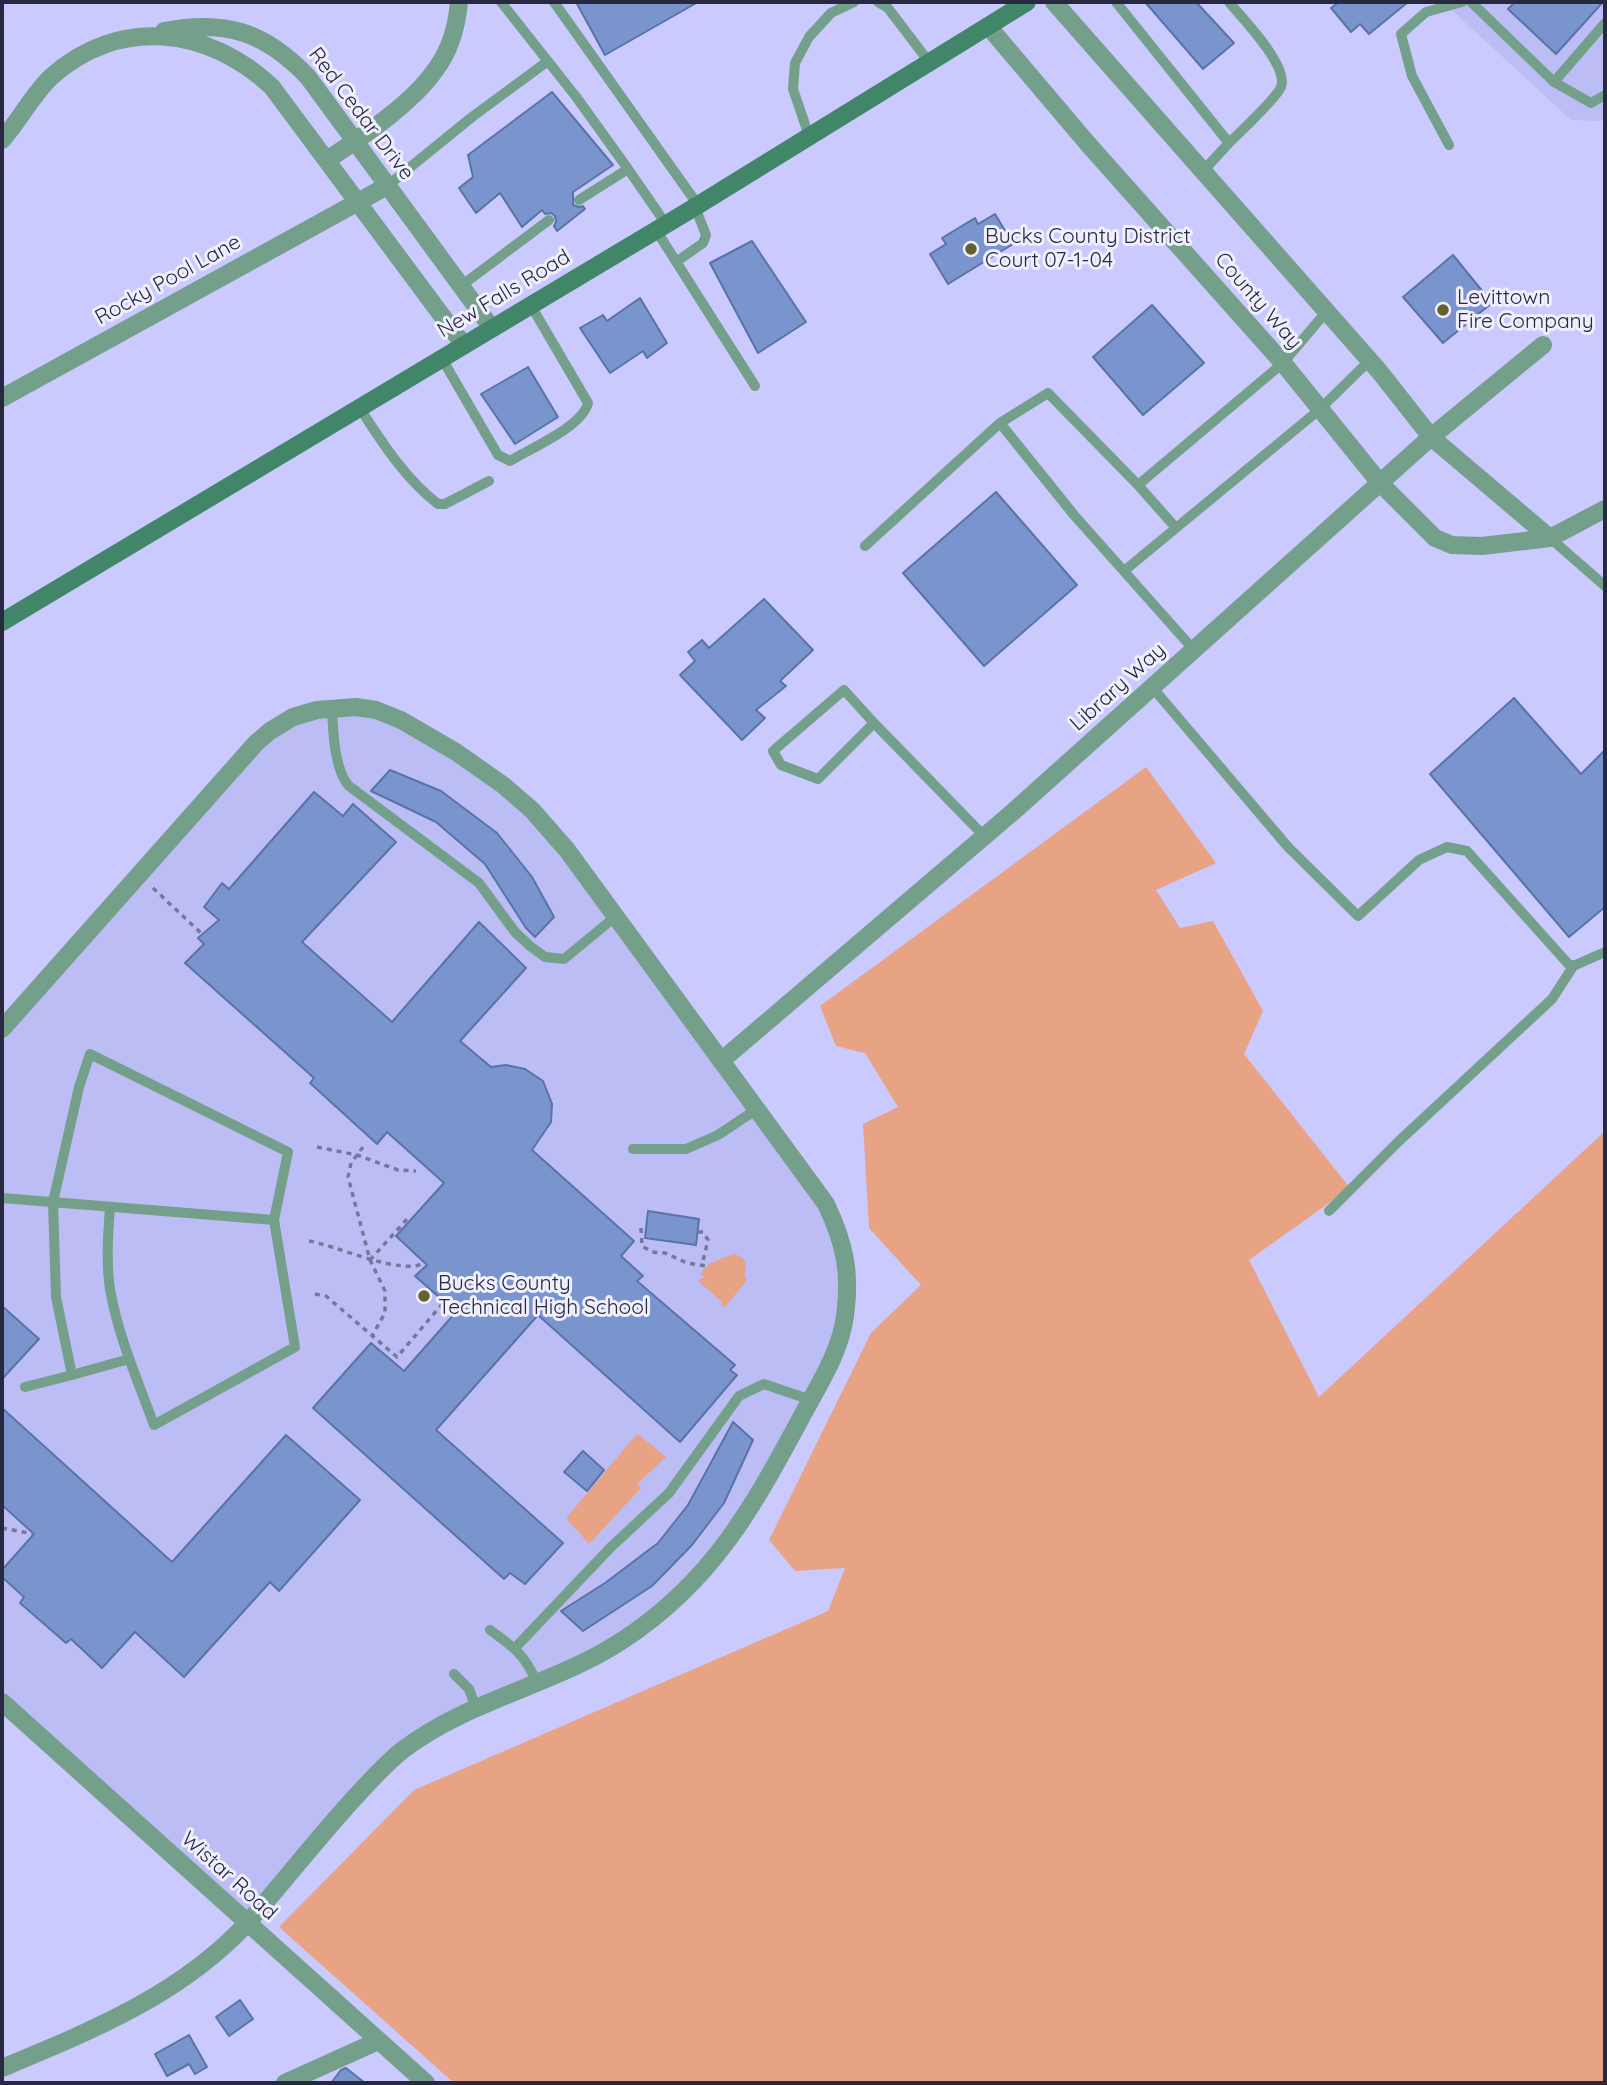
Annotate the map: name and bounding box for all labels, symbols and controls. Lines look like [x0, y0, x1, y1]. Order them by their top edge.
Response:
street label: Red Cedar Drive [303, 43, 419, 185]
place label: Bucks County District Court 07-1-04 [985, 224, 1191, 274]
street label: Rocky Pool Lane [91, 230, 245, 330]
marker: Bucks County District Court 07-1-04 [963, 241, 979, 257]
street label: New Falls Road [433, 245, 575, 343]
street label: County Way [1209, 247, 1307, 355]
place label: Levittown Fire Company [1457, 285, 1594, 335]
marker: Levittown Fire Company [1435, 302, 1451, 318]
street label: Library Way [1065, 638, 1171, 736]
place label: Bucks County Technical High School [438, 1271, 649, 1321]
marker: Bucks County Technical High School [416, 1288, 432, 1304]
street label: Wistar Road [176, 1826, 282, 1926]

